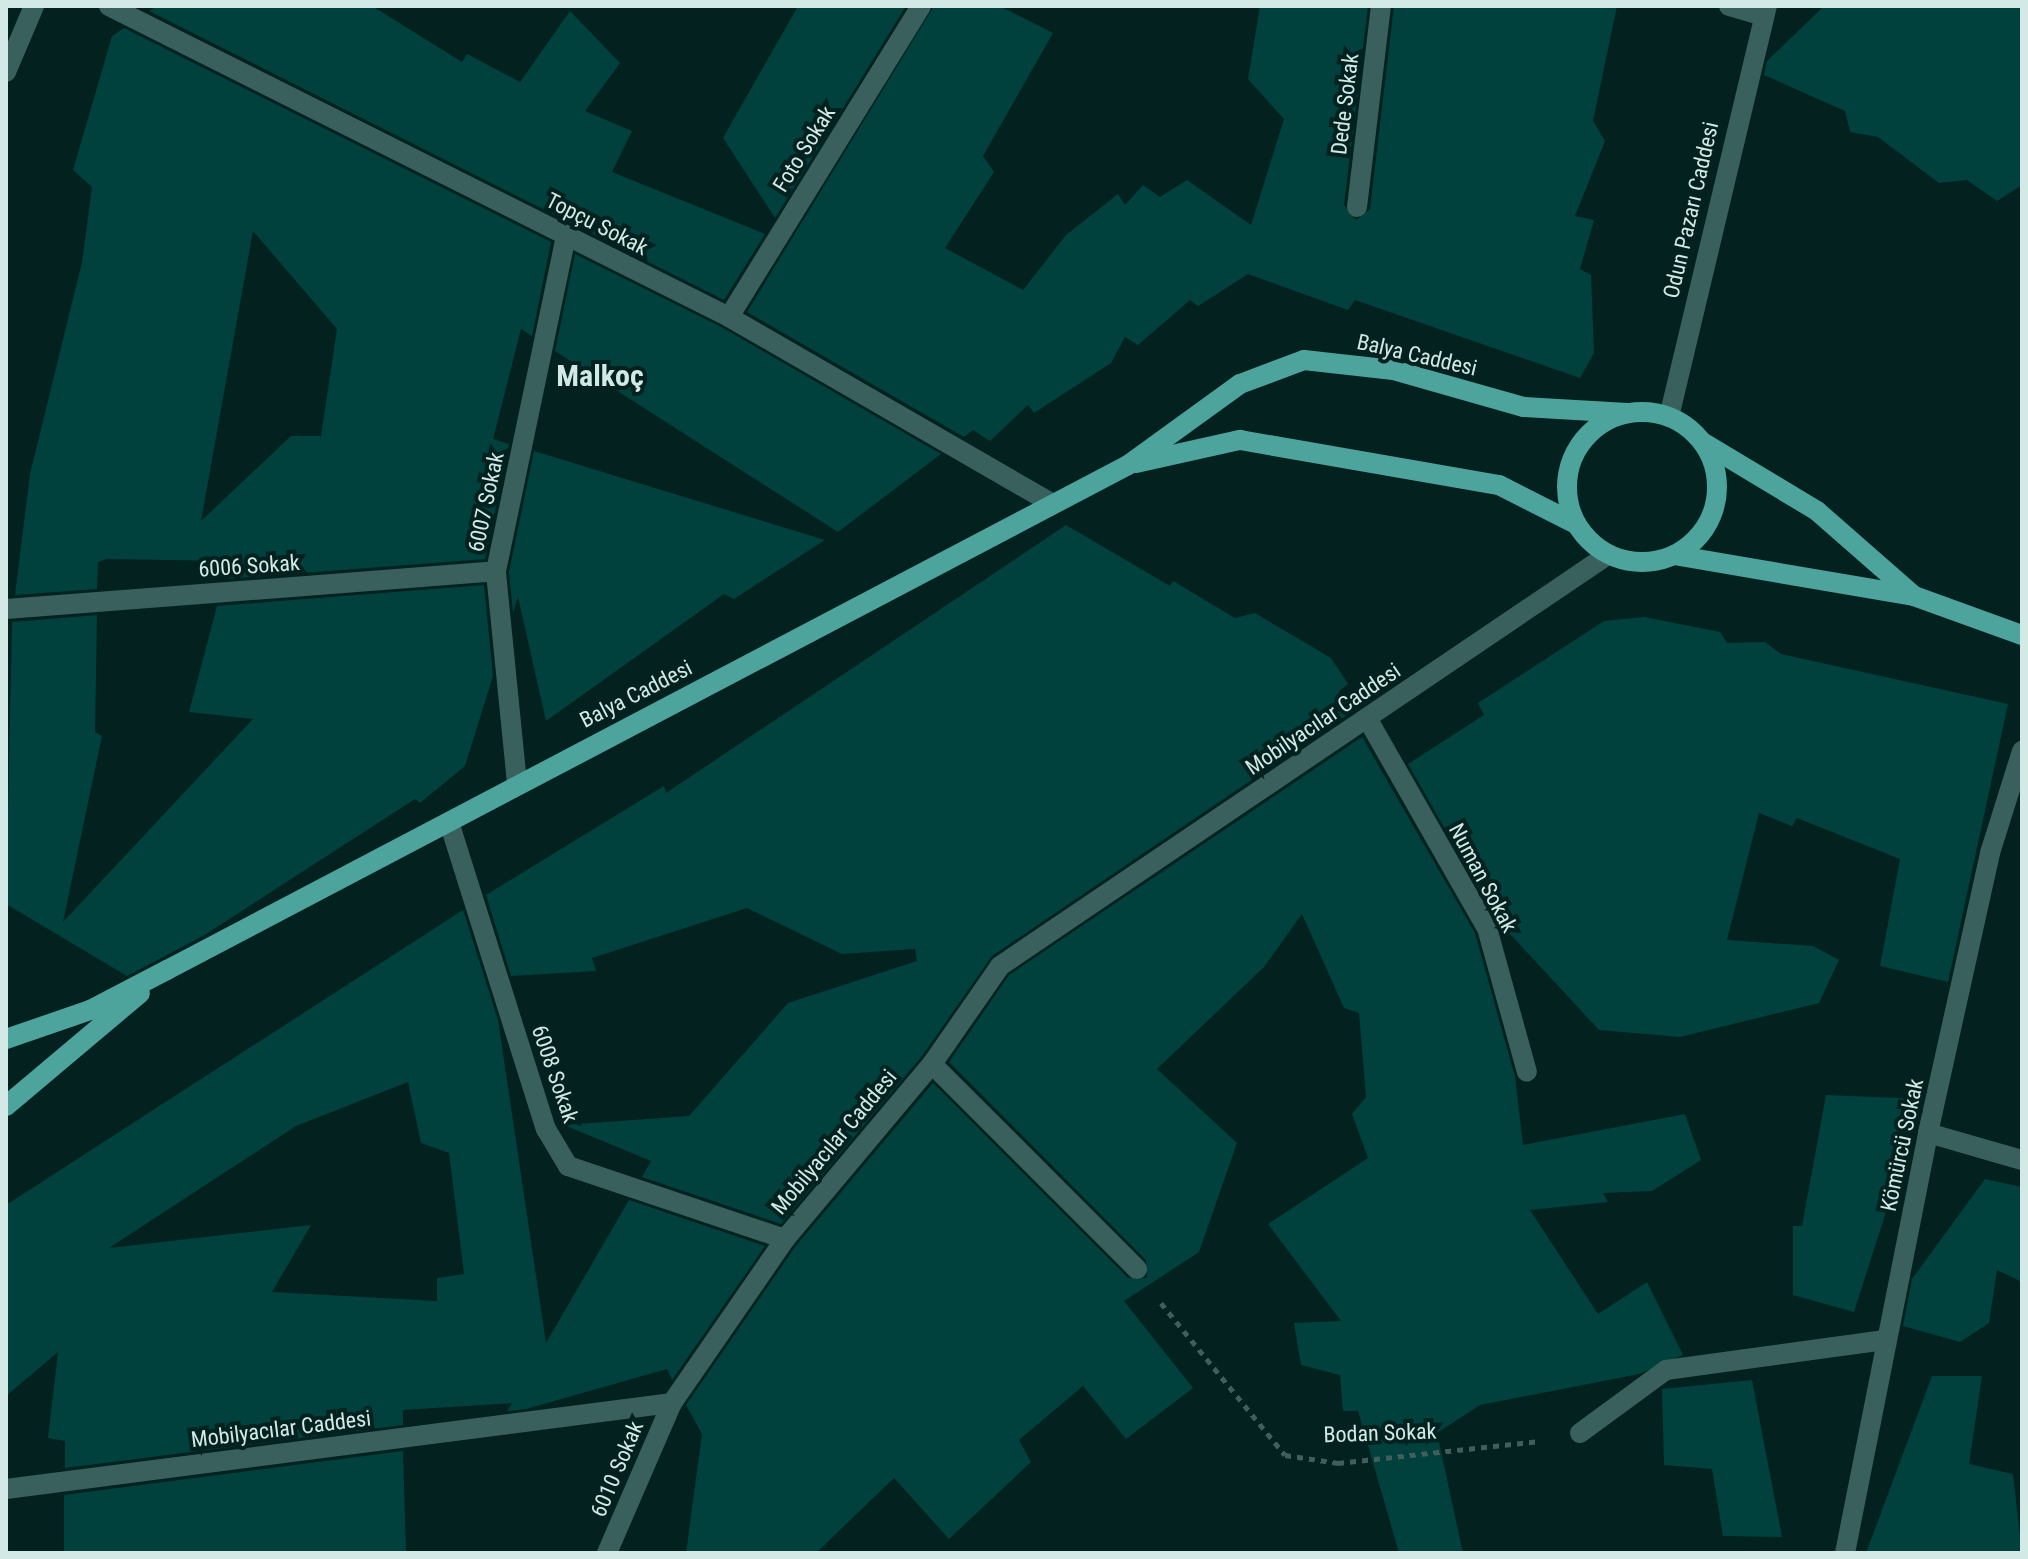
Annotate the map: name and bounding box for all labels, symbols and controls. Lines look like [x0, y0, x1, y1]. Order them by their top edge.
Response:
street label: Dede Sokak [1326, 52, 1364, 156]
street label: Foto Sokak [767, 101, 841, 197]
street label: Odun Pazarı Caddesi [1658, 119, 1724, 301]
street label: Topçu Sokak [542, 187, 652, 261]
street label: Balya Caddesi [1354, 328, 1480, 382]
district label: Malkoç [556, 358, 644, 394]
street label: 6007 Sokak [463, 450, 509, 554]
street label: 6006 Sokak [198, 549, 300, 583]
street label: Balya Caddesi [575, 654, 697, 734]
street label: Mobilyacılar Caddesi [1241, 657, 1405, 781]
street label: Numan Sokak [1443, 819, 1523, 937]
street label: 6008 Sokak [526, 1022, 584, 1126]
street label: Mobilyacılar Caddesi [766, 1064, 902, 1220]
street label: Kömürcü Sokak [1875, 1076, 1929, 1214]
street label: Mobilyacılar Caddesi [190, 1405, 372, 1453]
street label: 6010 Sokak [585, 1417, 649, 1521]
street label: Bodan Sokak [1323, 1418, 1437, 1448]

